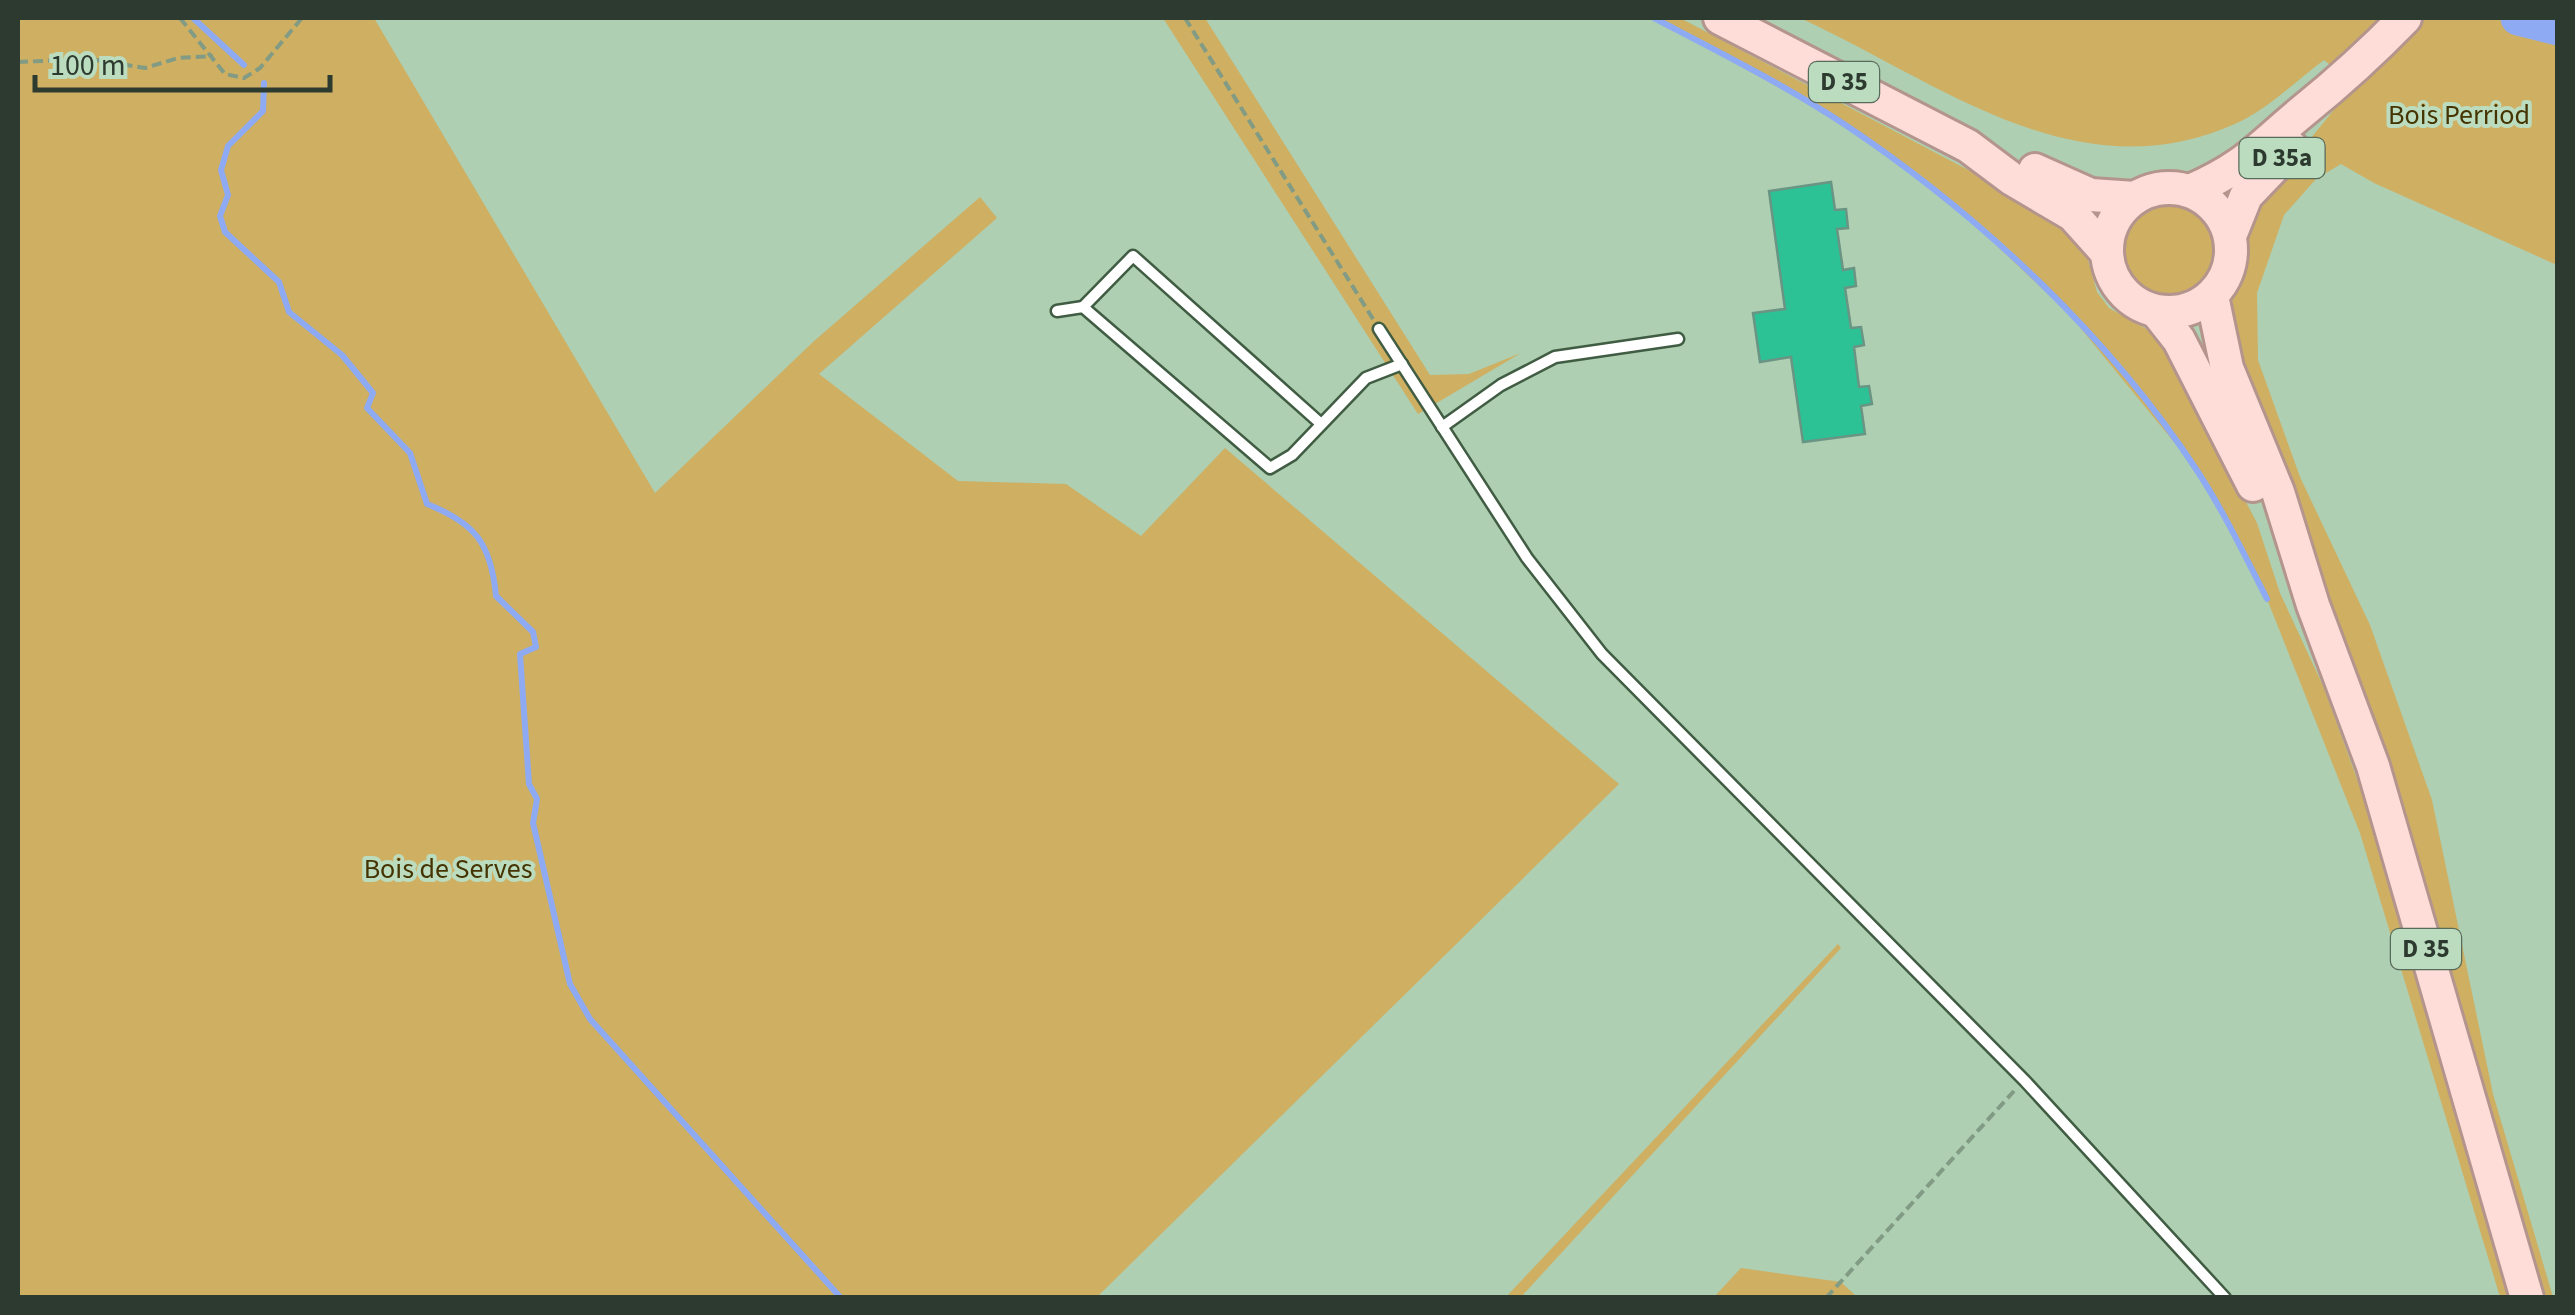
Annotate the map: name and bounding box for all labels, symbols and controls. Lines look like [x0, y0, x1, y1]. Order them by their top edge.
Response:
scale bar [35, 30, 330, 92]
text: 100 m [50, 44, 126, 87]
road number: D 35 [1809, 62, 1879, 102]
park label: Bois Perriod [2388, 95, 2530, 135]
road number: D 35a [2240, 138, 2324, 178]
park label: Bois de Serves [364, 849, 532, 889]
road number: D 35 [2391, 929, 2461, 969]

